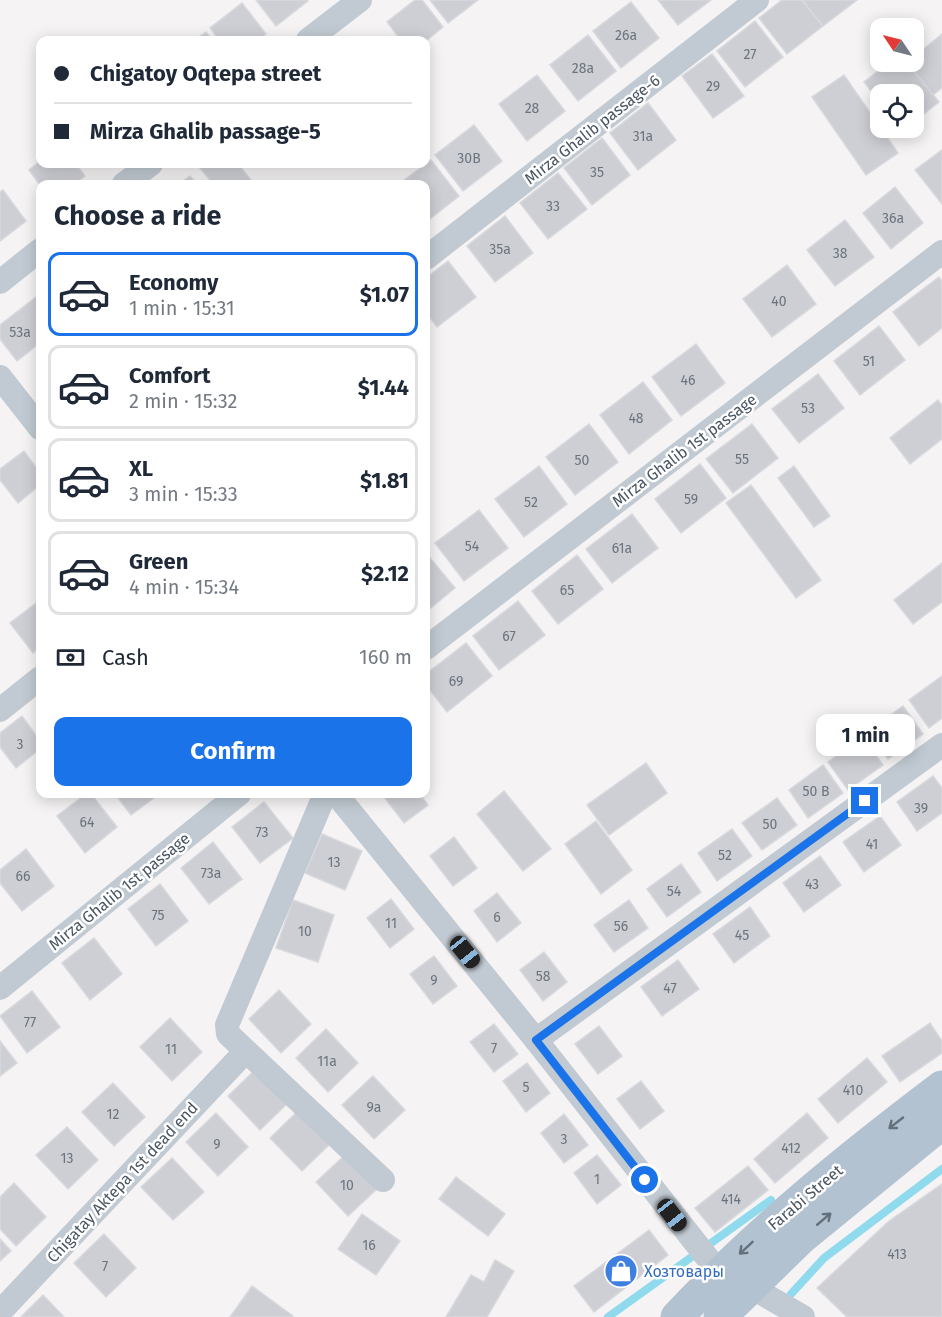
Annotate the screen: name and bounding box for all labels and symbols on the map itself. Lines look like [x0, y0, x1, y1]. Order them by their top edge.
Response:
north arrow [870, 18, 924, 72]
house number: 26a [615, 27, 637, 44]
house number: 27 [743, 46, 757, 63]
house number: 28a [572, 60, 594, 77]
street label: Mirza Ghalib passage-6 [521, 71, 664, 188]
house number: 29 [706, 78, 720, 95]
house number: 28 [525, 100, 540, 117]
house number: 31a [633, 128, 653, 145]
house number: 30B [457, 150, 481, 167]
house number: 35 [590, 164, 604, 181]
house number: 33 [546, 198, 560, 215]
house number: 36a [882, 210, 904, 227]
house number: 35a [489, 241, 511, 258]
house number: 38 [833, 245, 848, 262]
house number: 40 [771, 293, 787, 310]
house number: 53a [9, 324, 31, 341]
house number: 51 [863, 353, 875, 370]
house number: 46 [681, 372, 695, 389]
street label: Mirza Ghalib 1st passage [608, 390, 760, 511]
house number: 53 [801, 400, 815, 417]
house number: 48 [628, 410, 644, 427]
house number: 55 [735, 451, 749, 468]
house number: 50 [575, 452, 590, 469]
house number: 59 [684, 491, 698, 508]
house number: 52 [524, 494, 538, 511]
house number: 54 [465, 538, 480, 555]
house number: 61a [612, 540, 632, 557]
house number: 65 [560, 582, 574, 599]
house number: 67 [502, 628, 516, 645]
house number: 69 [449, 673, 463, 690]
callout: 1 min [816, 714, 914, 756]
house number: 3 [17, 736, 24, 753]
house number: 50 B [802, 783, 830, 800]
route end [851, 787, 878, 814]
house number: 39 [914, 800, 928, 817]
house number: 64 [80, 814, 95, 831]
house number: 50 [763, 816, 778, 833]
house number: 73 [255, 824, 269, 841]
street label: Mirza Ghalib 1st passage [45, 829, 194, 954]
house number: 41 [866, 836, 878, 853]
house number: 52 [718, 847, 732, 864]
house number: 13 [327, 854, 341, 871]
house number: 73a [201, 865, 221, 882]
house number: 66 [16, 868, 30, 885]
house number: 43 [805, 876, 819, 893]
house number: 54 [667, 883, 682, 900]
house number: 75 [151, 907, 165, 924]
house number: 6 [493, 909, 501, 926]
house number: 11 [385, 915, 397, 932]
house number: 56 [614, 918, 628, 935]
house number: 10 [298, 923, 312, 940]
house number: 45 [735, 927, 749, 944]
car [447, 932, 483, 972]
house number: 58 [536, 968, 551, 985]
house number: 9 [430, 972, 438, 989]
house number: 47 [663, 980, 677, 997]
house number: 77 [24, 1014, 36, 1031]
house number: 7 [491, 1040, 497, 1057]
house number: 11 [165, 1041, 177, 1058]
house number: 11a [317, 1053, 337, 1070]
house number: 5 [522, 1079, 530, 1096]
house number: 410 [843, 1082, 863, 1099]
street label: Chigatay Aktepa 1st dead end [43, 1098, 202, 1266]
house number: 9a [367, 1099, 381, 1116]
house number: 12 [107, 1106, 120, 1123]
one-way arrow [888, 1117, 904, 1130]
house number: 3 [561, 1131, 568, 1148]
house number: 9 [213, 1136, 221, 1153]
house number: 412 [781, 1140, 801, 1157]
house number: 13 [60, 1150, 74, 1167]
street label: Farabi Street [764, 1161, 847, 1234]
route start [631, 1166, 658, 1193]
house number: 1 [594, 1171, 600, 1188]
house number: 10 [340, 1177, 354, 1194]
house number: 414 [721, 1191, 742, 1208]
car [654, 1195, 690, 1235]
one-way arrow [816, 1213, 832, 1226]
house number: 16 [362, 1237, 376, 1254]
one-way arrow [738, 1240, 753, 1255]
house number: 413 [887, 1246, 907, 1263]
shop icon: Хозтовары [603, 1253, 639, 1289]
house number: 7 [102, 1258, 108, 1275]
place label: Хозтовары [644, 1262, 724, 1281]

